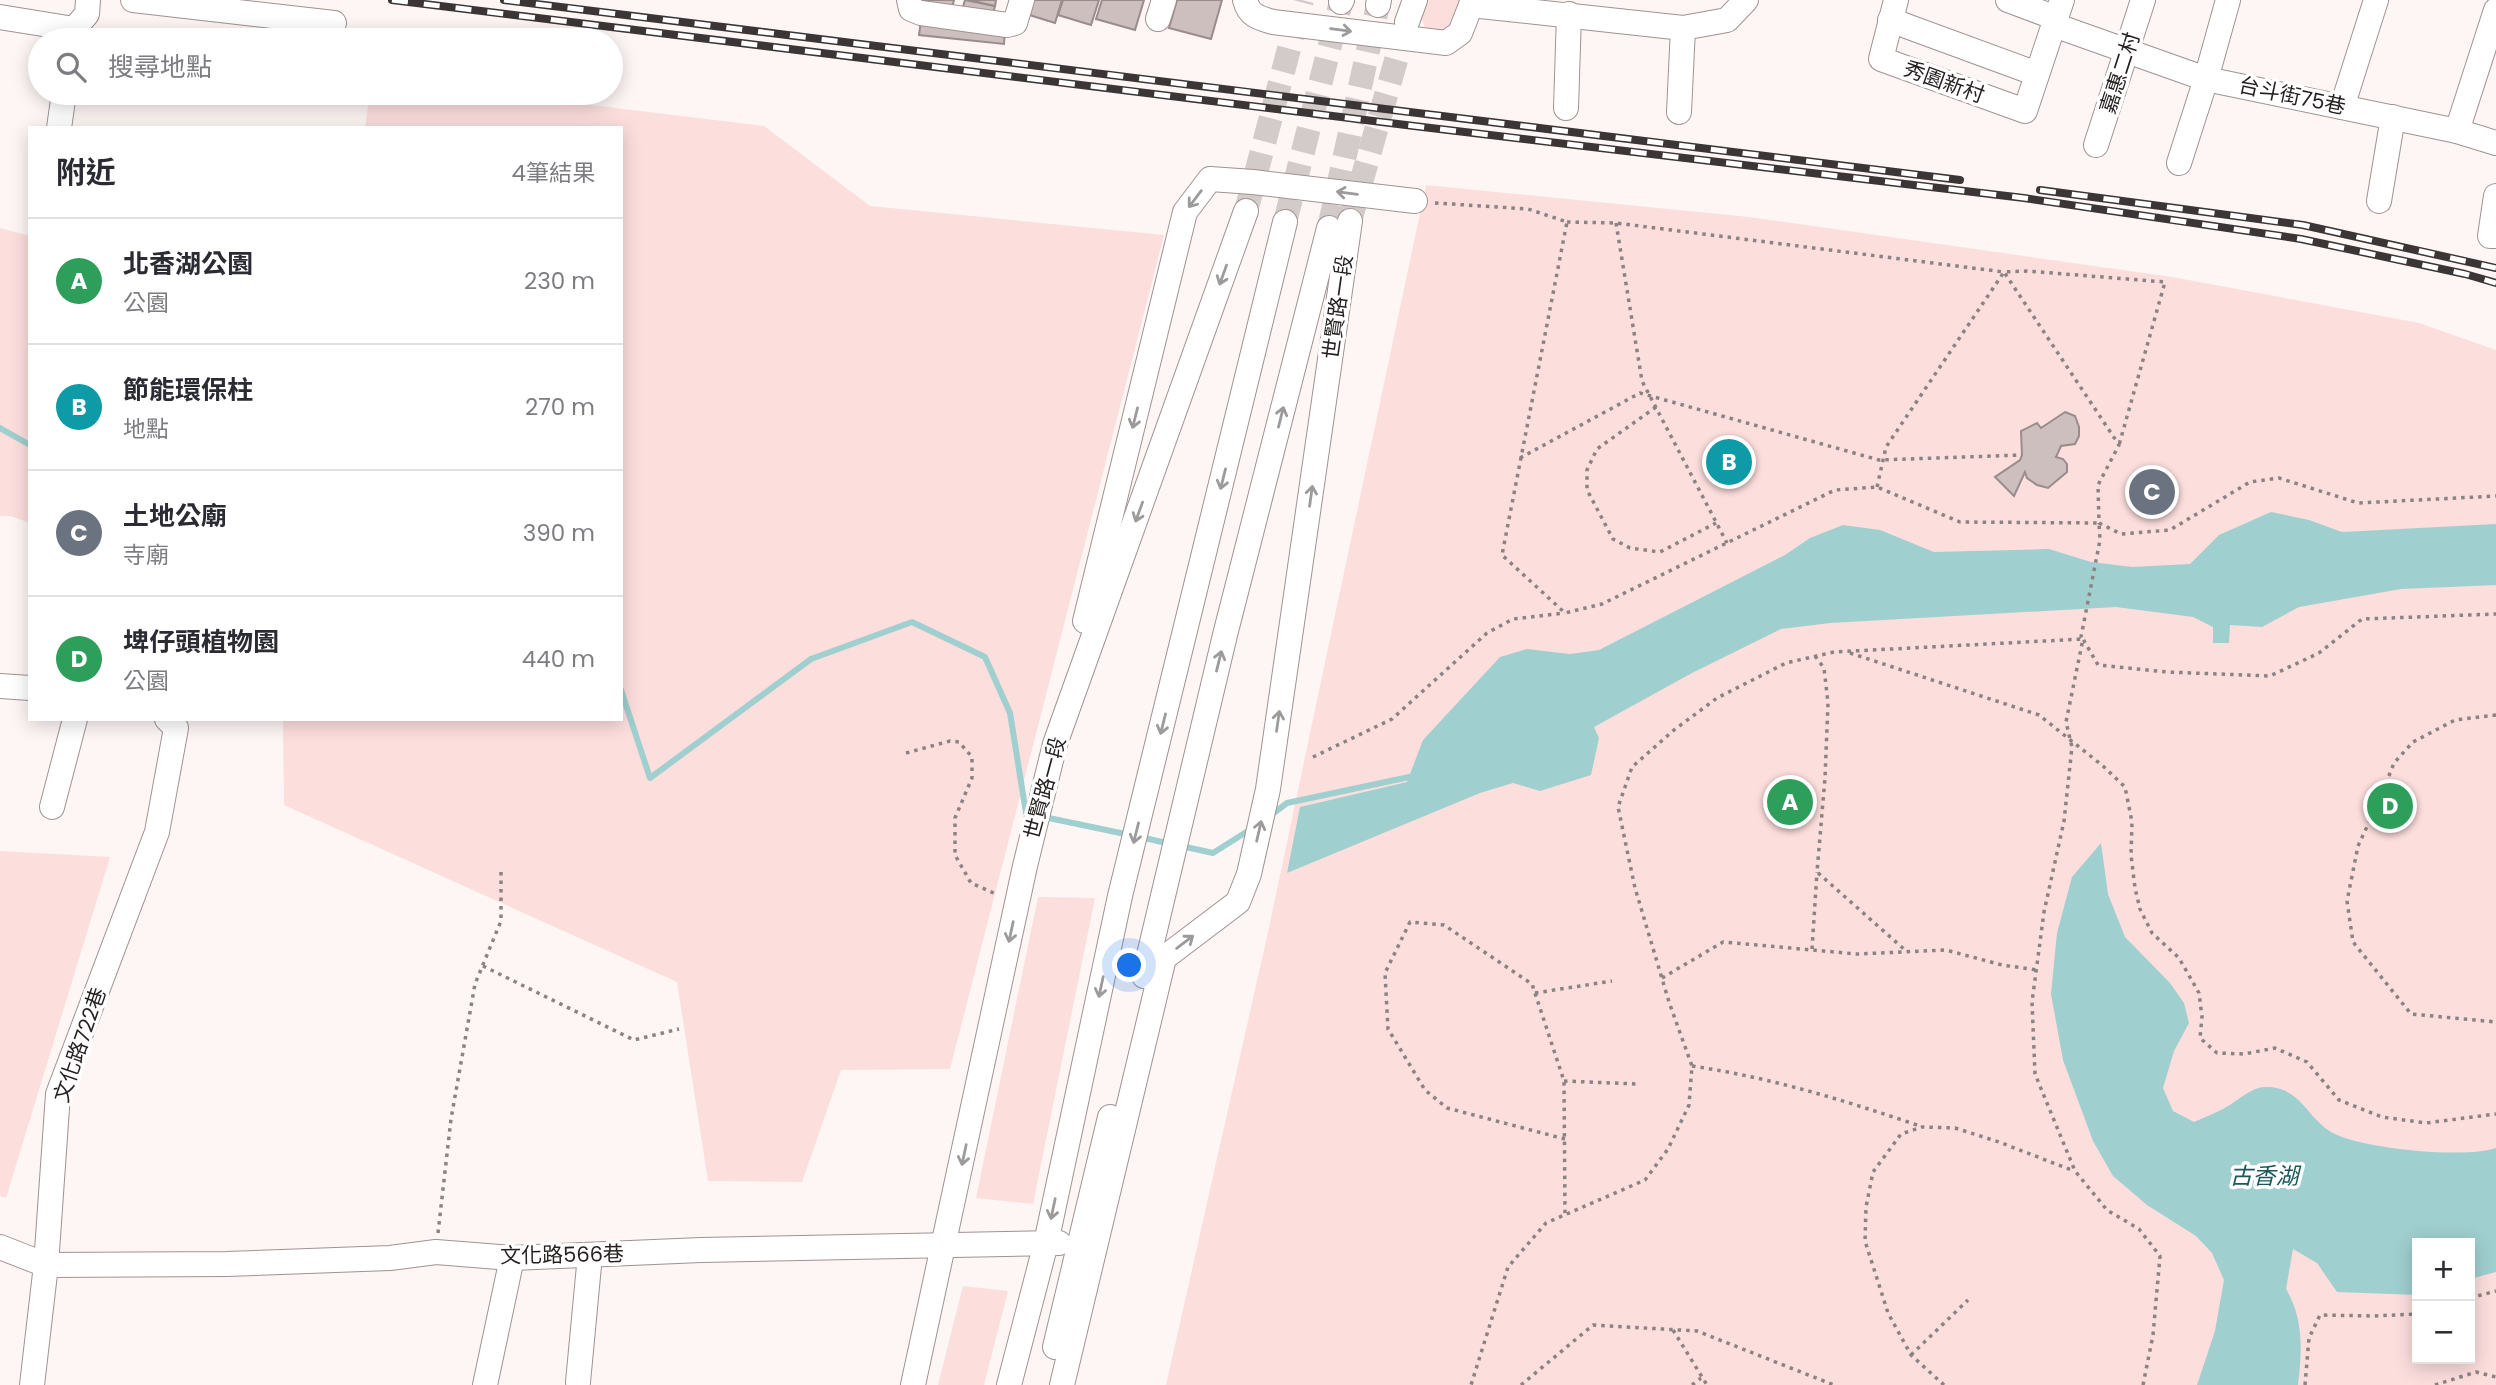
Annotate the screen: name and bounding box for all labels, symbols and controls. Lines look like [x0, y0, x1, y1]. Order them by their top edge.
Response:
one-way arrow [1329, 24, 1352, 37]
search box [28, 28, 623, 105]
street label: 嘉惠二村 [2093, 28, 2146, 117]
icon: search [52, 48, 90, 86]
text: 搜尋地點 [108, 49, 212, 85]
street label: 秀園新村 [1900, 54, 1989, 110]
street label: 台斗街75巷 [2236, 70, 2348, 121]
text: 附近 [56, 151, 116, 194]
text: 4筆結果 [512, 157, 595, 189]
one-way arrow [1336, 187, 1359, 200]
one-way arrow [1188, 189, 1202, 208]
text: 北香湖公園 [123, 246, 253, 282]
street label: 世賢路一段 [1316, 253, 1359, 361]
one-way arrow [1216, 263, 1229, 285]
text: A [71, 265, 87, 297]
text: 230 m [524, 265, 595, 297]
text: 公園 [123, 287, 169, 319]
text: 節能環保柱 [123, 372, 253, 408]
text: B [71, 391, 87, 423]
text: 270 m [525, 391, 595, 423]
one-way arrow [1128, 406, 1141, 428]
one-way arrow [1275, 406, 1288, 429]
text: 地點 [123, 413, 169, 445]
pin: B [1706, 436, 1752, 488]
pin: C [2129, 466, 2175, 518]
one-way arrow [1216, 467, 1229, 490]
one-way arrow [1304, 485, 1317, 508]
text: 土地公廟 [123, 498, 227, 534]
one-way arrow [1132, 501, 1144, 523]
text: C [70, 517, 88, 549]
text: 390 m [523, 517, 595, 549]
text: 寺廟 [123, 539, 169, 571]
text: 埤仔頭植物園 [123, 624, 279, 660]
text: D [71, 643, 87, 675]
text: 440 m [522, 643, 595, 675]
one-way arrow [1213, 650, 1226, 673]
text: 公園 [123, 665, 169, 697]
one-way arrow [1272, 710, 1285, 733]
one-way arrow [1156, 712, 1169, 735]
street label: 世賢路一段 [1017, 733, 1072, 842]
pin: A [1767, 776, 1813, 828]
pin: D [2367, 780, 2413, 832]
one-way arrow [1252, 820, 1266, 843]
one-way arrow [1129, 821, 1142, 843]
one-way arrow [1004, 920, 1018, 943]
one-way arrow [1175, 934, 1194, 949]
your location [1112, 948, 1146, 982]
one-way arrow [1093, 975, 1107, 998]
street label: 文化路722巷 [46, 984, 113, 1106]
one-way arrow [956, 1143, 970, 1166]
water label: 古香湖 [2230, 1160, 2302, 1192]
one-way arrow [1046, 1197, 1059, 1220]
map controls [2412, 1238, 2475, 1364]
button: + [2412, 1238, 2475, 1301]
street label: 文化路566巷 [500, 1239, 624, 1270]
button: − [2412, 1301, 2475, 1364]

